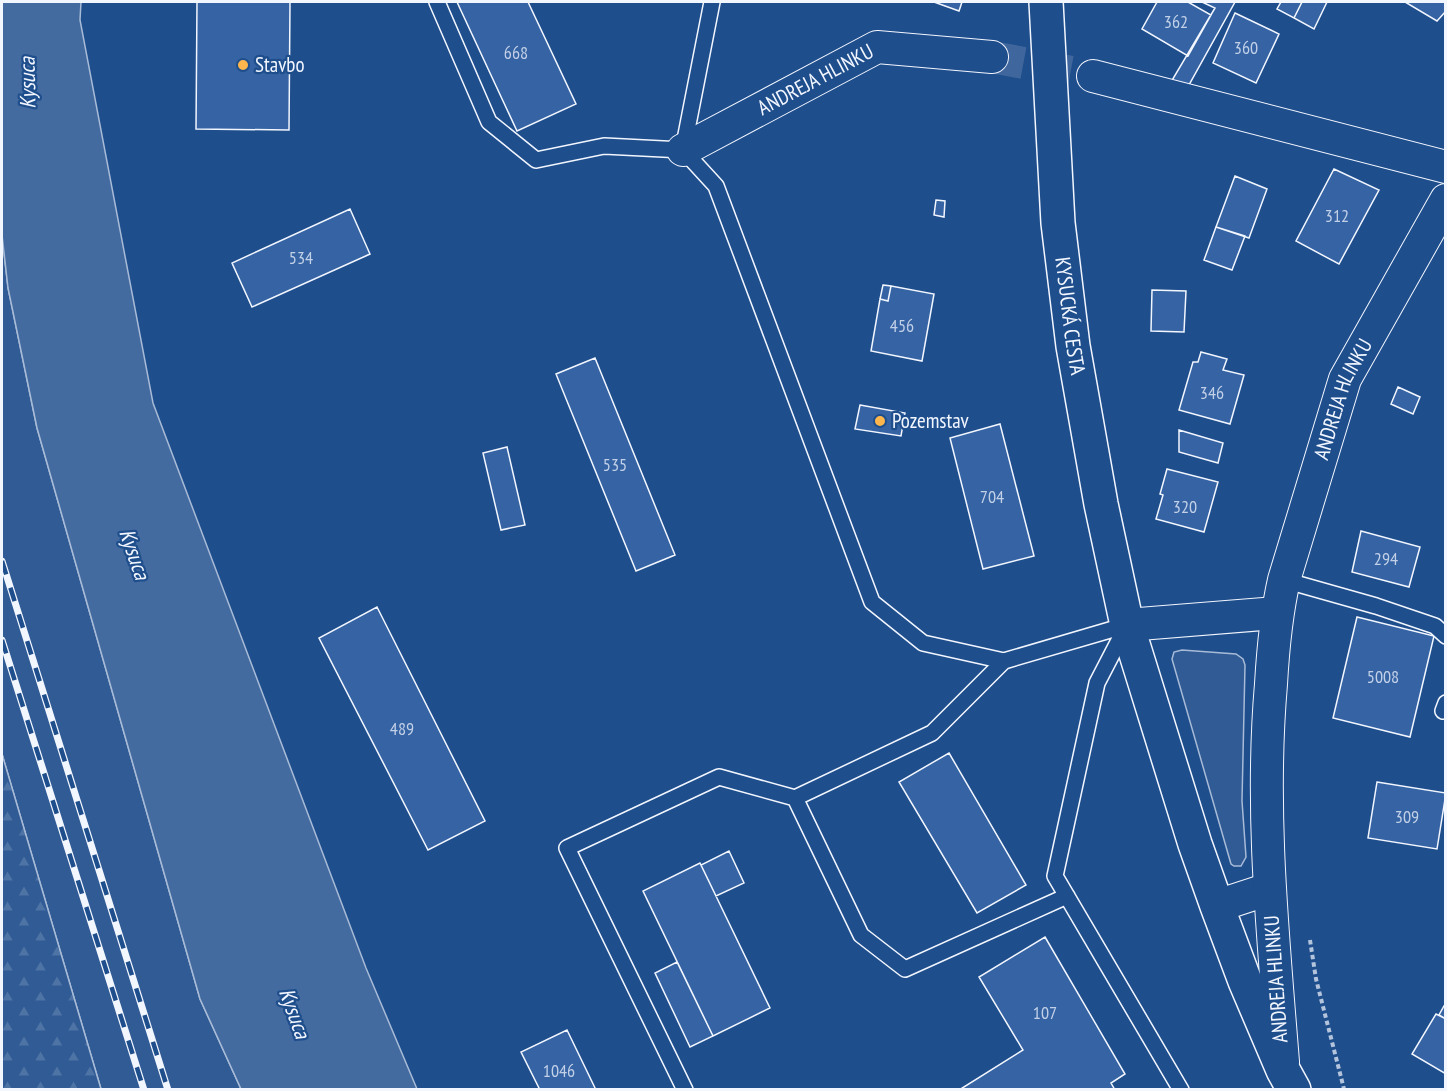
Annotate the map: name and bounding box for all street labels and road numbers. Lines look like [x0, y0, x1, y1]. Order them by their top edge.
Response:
street label: ANDREJA HLINKU [753, 37, 878, 121]
street label: KYSUCKÁ CESTA [1049, 256, 1092, 377]
street label: ANDREJA HLINKU [1307, 334, 1378, 463]
street label: ANDREJA HLINKU [1258, 914, 1293, 1044]

